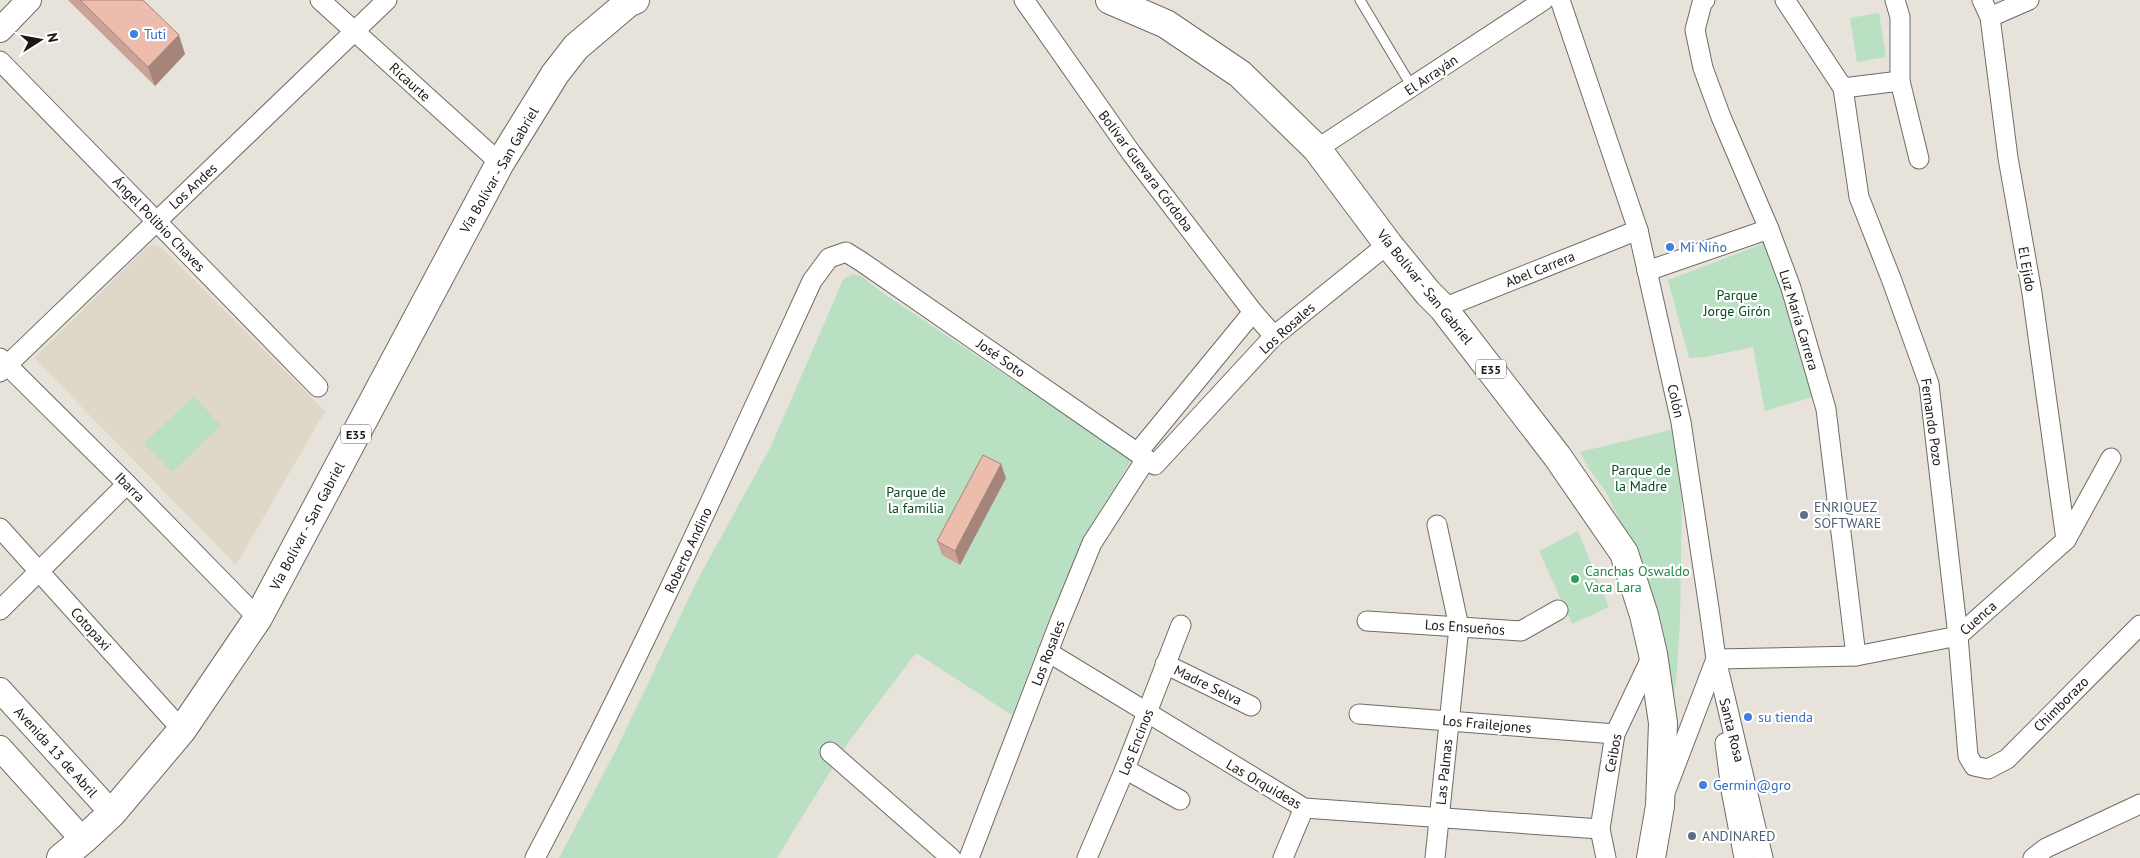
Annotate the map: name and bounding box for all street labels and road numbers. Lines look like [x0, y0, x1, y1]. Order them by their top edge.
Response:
street label: El Arrayán [1401, 51, 1461, 99]
street label: Ricaurte [385, 59, 435, 105]
street label: Vía Bolívar - San Gabriel [455, 104, 542, 237]
street label: Bolívar Guevara Córdoba [1095, 107, 1197, 235]
street label: Los Andes [165, 159, 221, 213]
street label: Ángel Polibio Chaves [109, 173, 209, 276]
street label: Vía Bolívar - San Gabriel [1373, 225, 1477, 348]
street label: El Ejido [2014, 245, 2040, 293]
street label: Abel Carrera [1502, 247, 1578, 291]
street label: Luz María Carrera [1775, 267, 1823, 373]
street label: Los Rosales [1255, 298, 1319, 358]
street label: José Soto [972, 334, 1029, 381]
road number: E35 [1476, 359, 1506, 378]
street label: Fernando Pozo [1917, 377, 1947, 467]
street label: Colón [1663, 382, 1689, 420]
road number: E35 [341, 424, 371, 444]
street label: Vía Bolívar - San Gabriel [265, 459, 348, 594]
street label: Ibarra [111, 468, 149, 506]
street label: Roberto Andino [660, 504, 716, 596]
street label: Cuenca [1956, 597, 2000, 639]
street label: Cotopaxi [67, 603, 115, 655]
street label: Los Ensueños [1424, 615, 1506, 639]
street label: Los Rosales [1027, 618, 1069, 688]
street label: Madre Selva [1171, 661, 1245, 709]
street label: Chimborazo [2030, 673, 2092, 735]
street label: Santa Rosa [1715, 696, 1749, 764]
street label: Avenida 13 de Abril [10, 703, 102, 801]
street label: Los Encinos [1115, 706, 1157, 778]
street label: Los Frailejones [1442, 711, 1532, 737]
street label: Ceibos [1600, 732, 1626, 774]
street label: Las Palmas [1432, 738, 1456, 806]
street label: Las Orquideas [1223, 755, 1305, 813]

